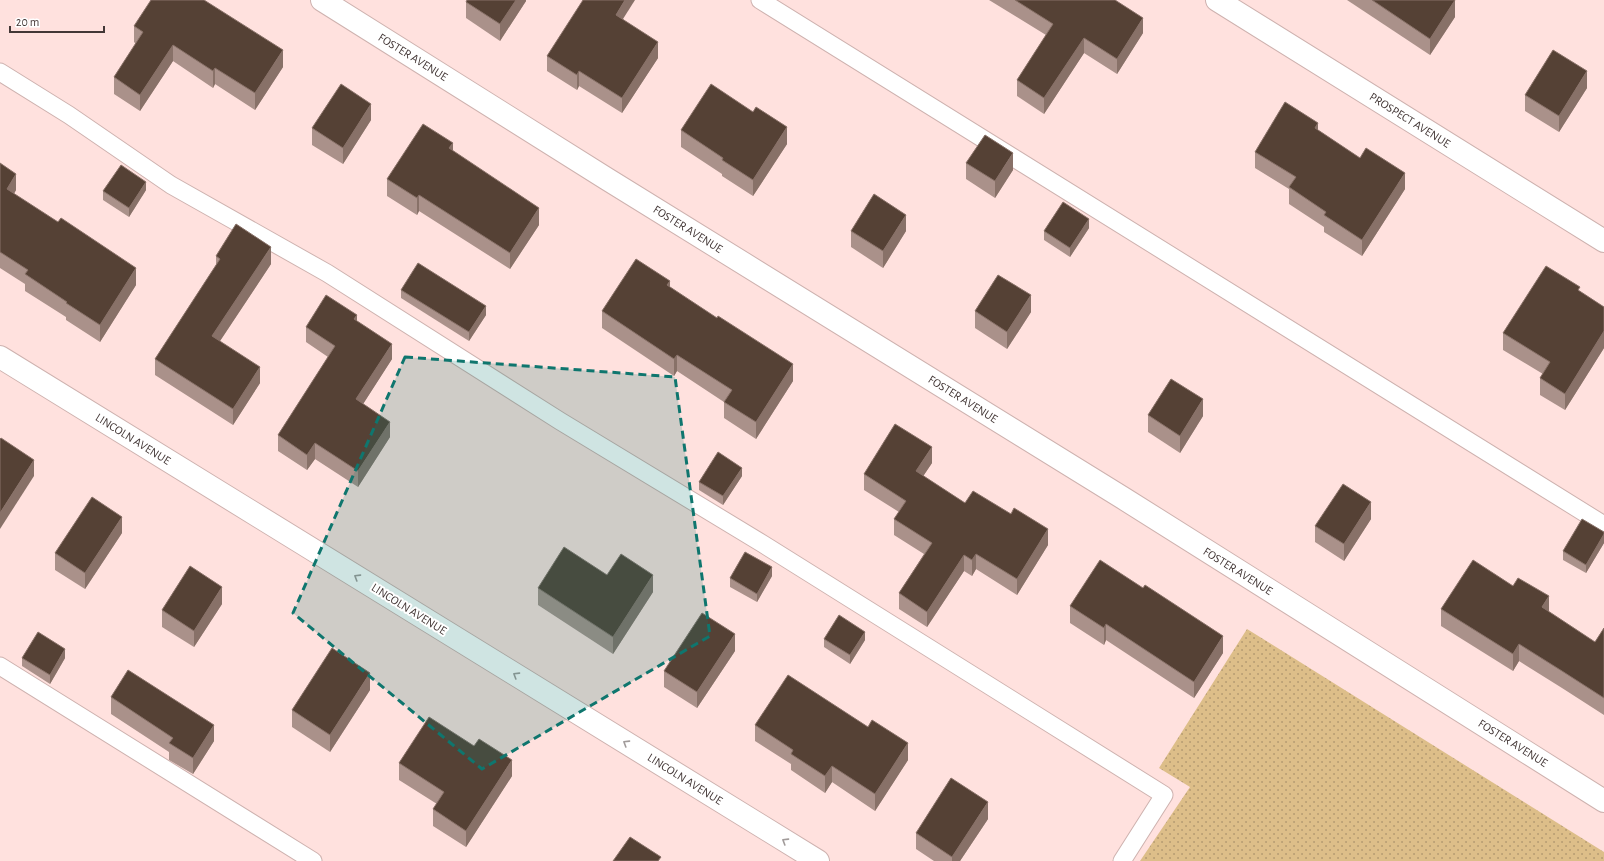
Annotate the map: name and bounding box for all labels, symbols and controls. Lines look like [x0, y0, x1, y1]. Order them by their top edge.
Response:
scale bar [10, 8, 104, 34]
text: 20 m [16, 16, 39, 28]
street label: FOSTER AVENUE [376, 31, 450, 83]
street label: PROSPECT AVENUE [1368, 90, 1453, 150]
street label: FOSTER AVENUE [651, 203, 725, 255]
street label: FOSTER AVENUE [926, 373, 1000, 425]
street label: LINCOLN AVENUE [93, 411, 173, 467]
street label: FOSTER AVENUE [1201, 545, 1275, 597]
one-way arrow [354, 575, 361, 582]
street label: LINCOLN AVENUE [369, 581, 449, 637]
one-way arrow [513, 672, 520, 680]
street label: FOSTER AVENUE [1476, 717, 1550, 769]
one-way arrow [624, 741, 631, 748]
street label: LINCOLN AVENUE [645, 751, 725, 807]
one-way arrow [782, 838, 789, 845]

